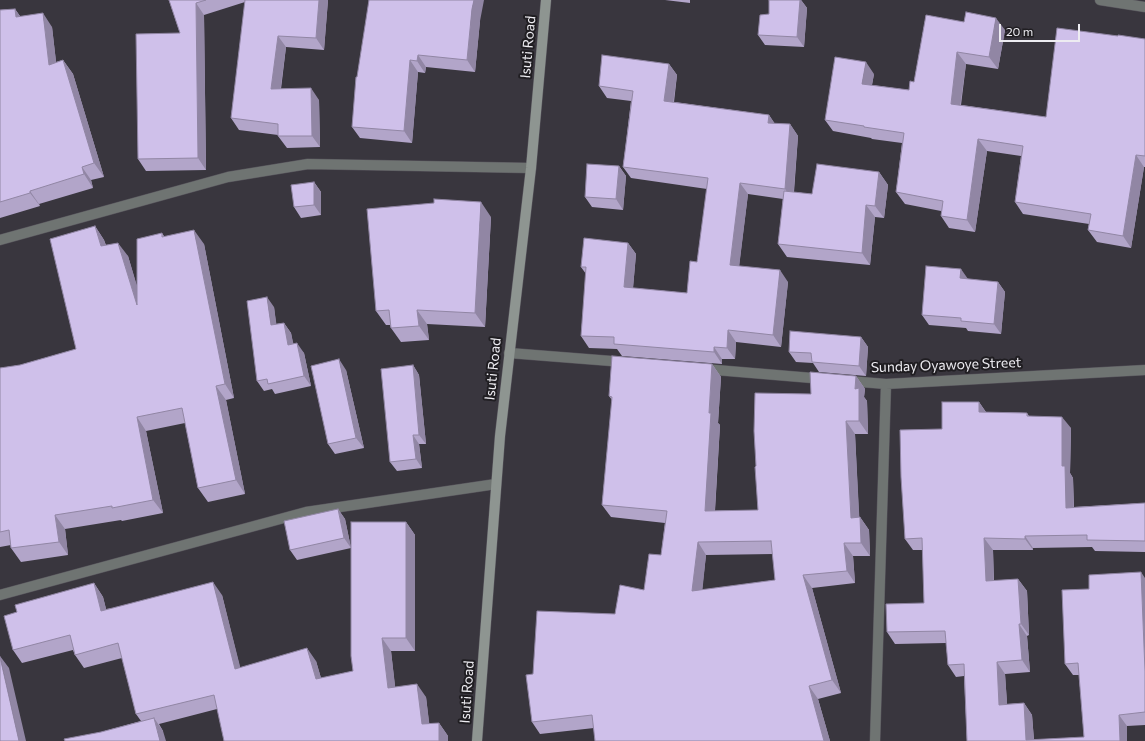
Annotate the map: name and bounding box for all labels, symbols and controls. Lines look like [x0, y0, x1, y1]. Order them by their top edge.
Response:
street label: Isuti Road [517, 15, 539, 79]
scale bar [1001, 16, 1082, 42]
text: 20 m [1006, 24, 1033, 38]
street label: Isuti Road [481, 337, 505, 401]
street label: Sunday Oyawoye Street [870, 354, 1022, 376]
street label: Isuti Road [456, 660, 478, 724]

